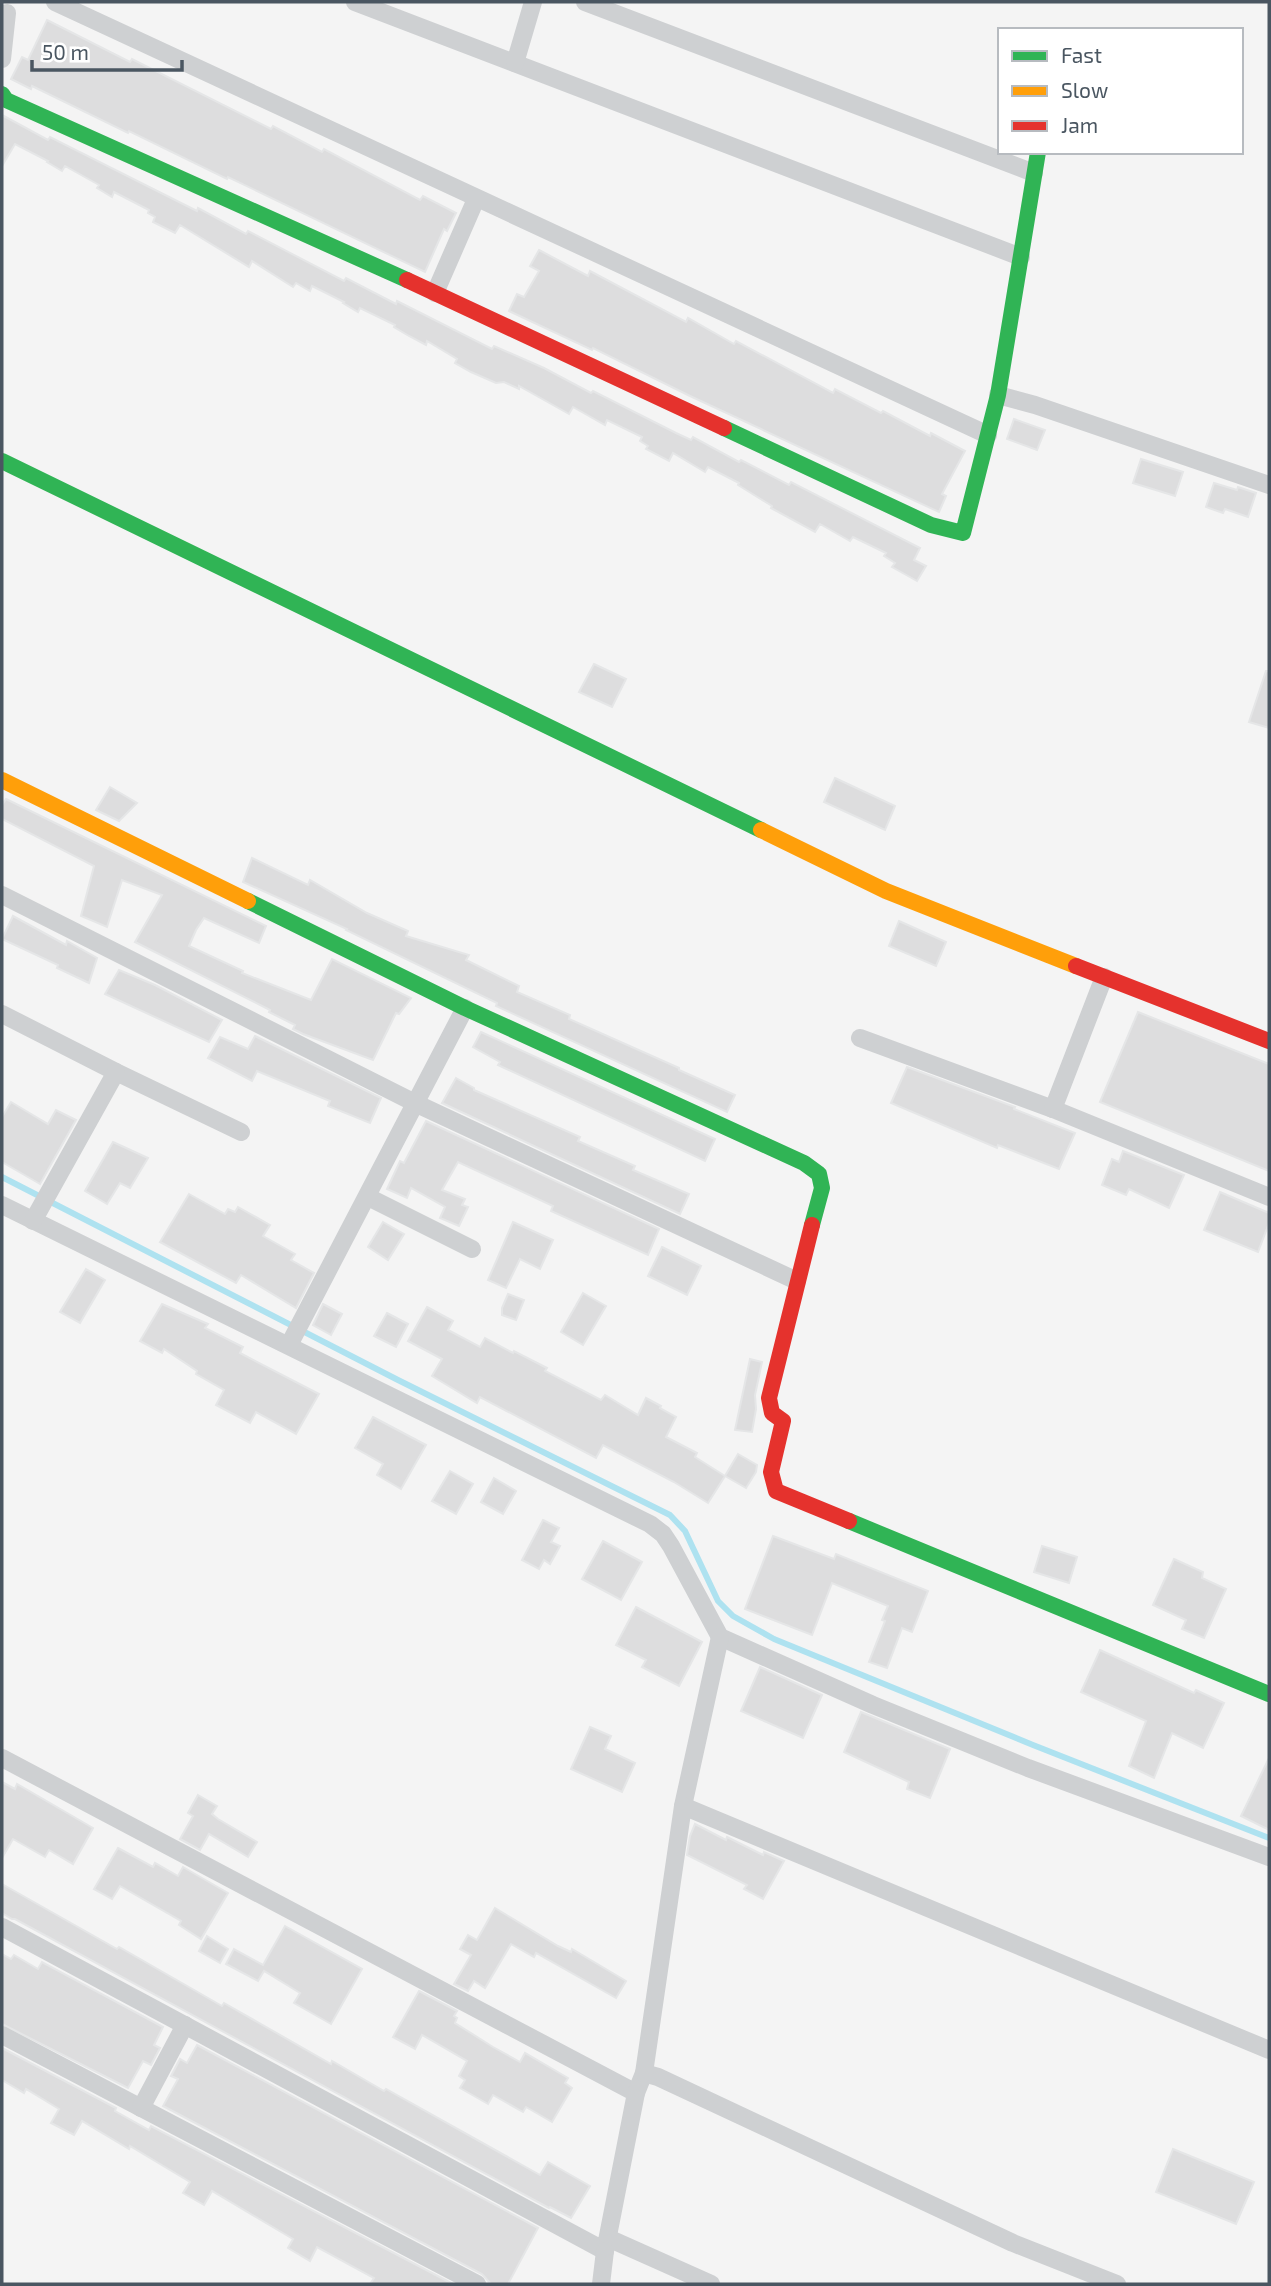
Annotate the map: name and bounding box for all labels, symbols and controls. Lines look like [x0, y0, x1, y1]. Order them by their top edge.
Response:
scale bar [32, 28, 182, 72]
legend [998, 28, 1243, 154]
text: 50 m [42, 39, 89, 64]
text: Fast [1061, 42, 1102, 67]
text: Slow [1061, 77, 1108, 102]
text: Jam [1061, 112, 1098, 137]

